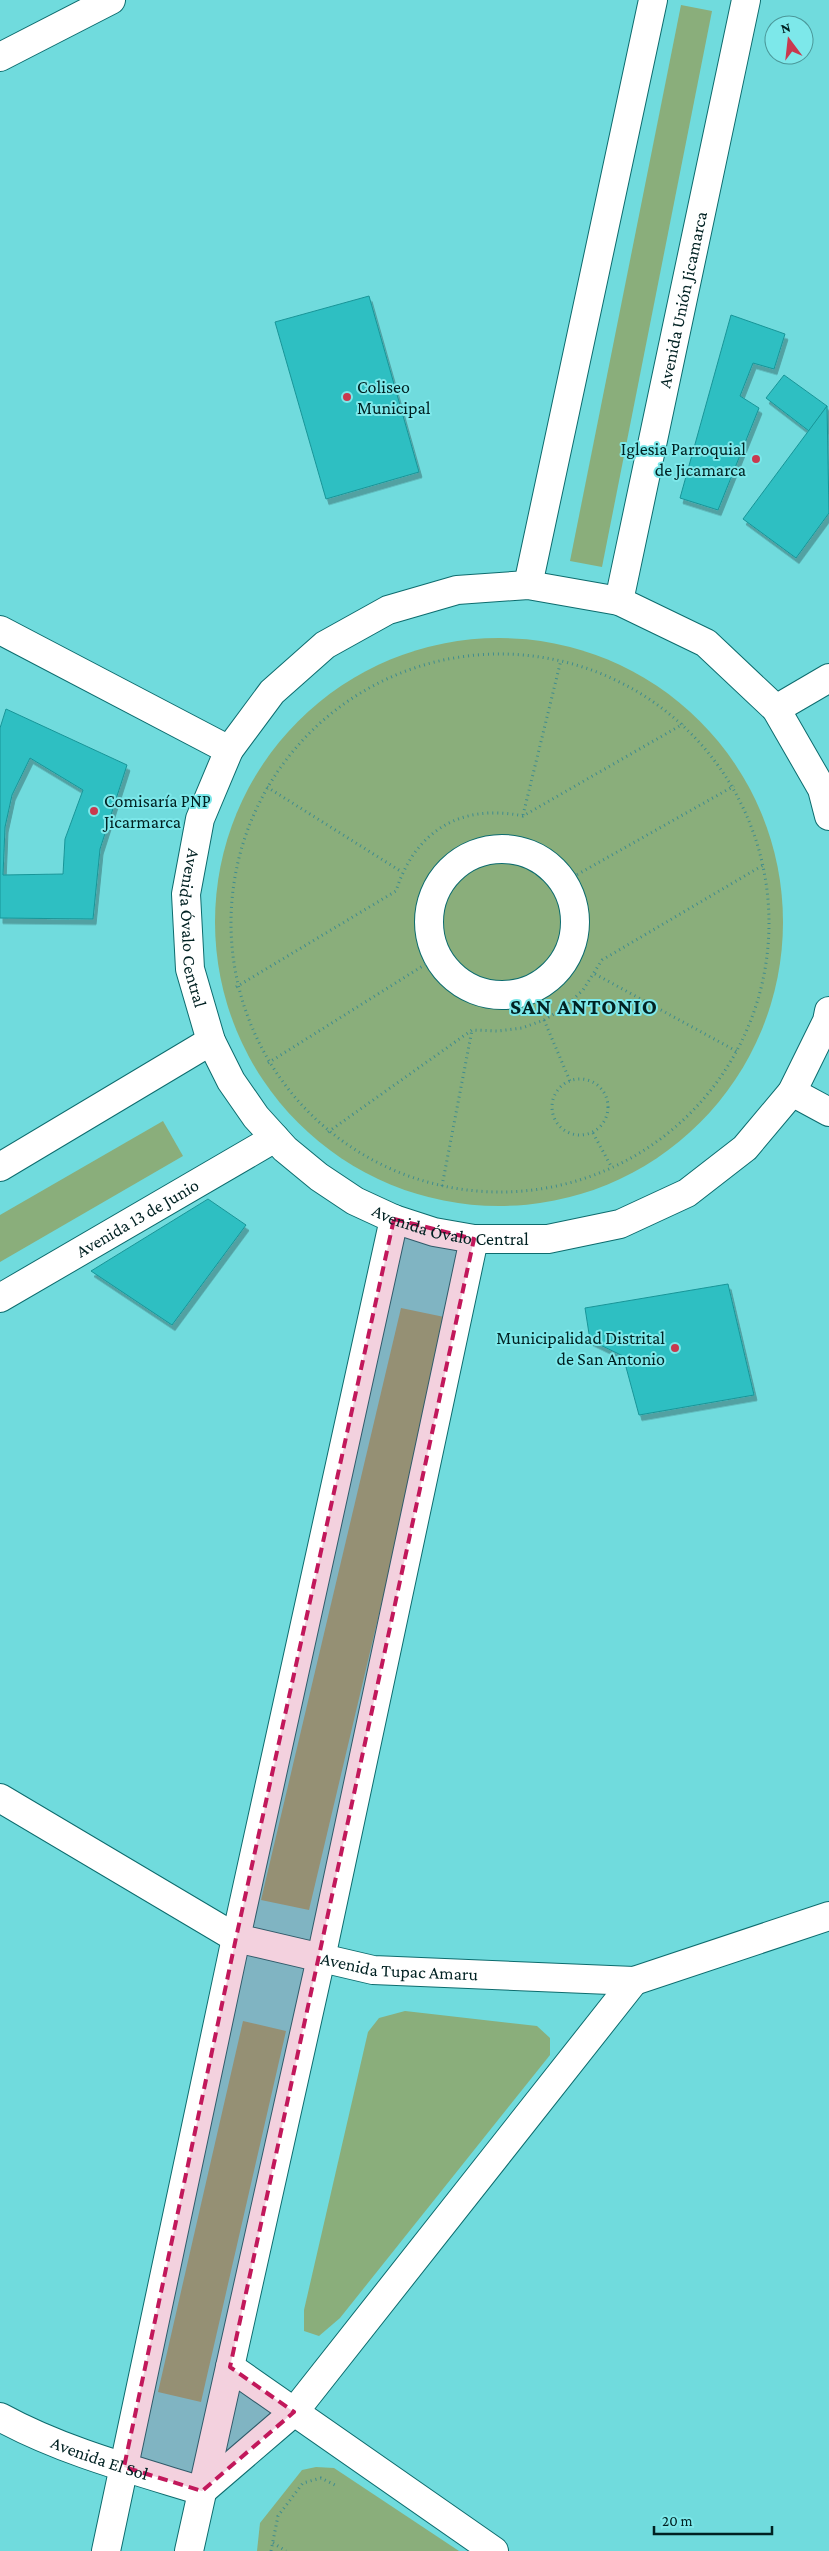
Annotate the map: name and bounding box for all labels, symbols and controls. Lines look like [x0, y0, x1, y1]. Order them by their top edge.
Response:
north arrow [764, 15, 814, 65]
text: N [779, 18, 793, 36]
street label: Avenida Unión Jicamarca [654, 209, 711, 390]
place label: Coliseo Municipal [357, 377, 431, 418]
marker: Coliseo Municipal [341, 391, 353, 403]
place label: Iglesia Parroquial de Jicamarca [621, 439, 746, 480]
marker: Iglesia Parroquial de Jicamarca [750, 453, 762, 465]
place label: Comisaría PNP Jicarmarca [102, 791, 211, 832]
marker: Comisaría PNP Jicarmarca [88, 805, 100, 817]
street label: Avenida Óvalo Central [175, 847, 211, 1010]
district label: SAN ANTONIO [510, 994, 658, 1019]
street label: Avenida 13 de Junio [73, 1175, 202, 1262]
street label: Avenida Óvalo Central [369, 1200, 529, 1249]
place label: Municipalidad Distrital de San Antonio [496, 1328, 665, 1369]
marker: Municipalidad Distrital de San Antonio [669, 1342, 681, 1354]
street label: Avenida Tupac Amaru [319, 1948, 479, 1984]
street label: Avenida El Sol [48, 2432, 151, 2484]
scale bar [654, 2504, 772, 2536]
text: 20 m [662, 2513, 693, 2529]

